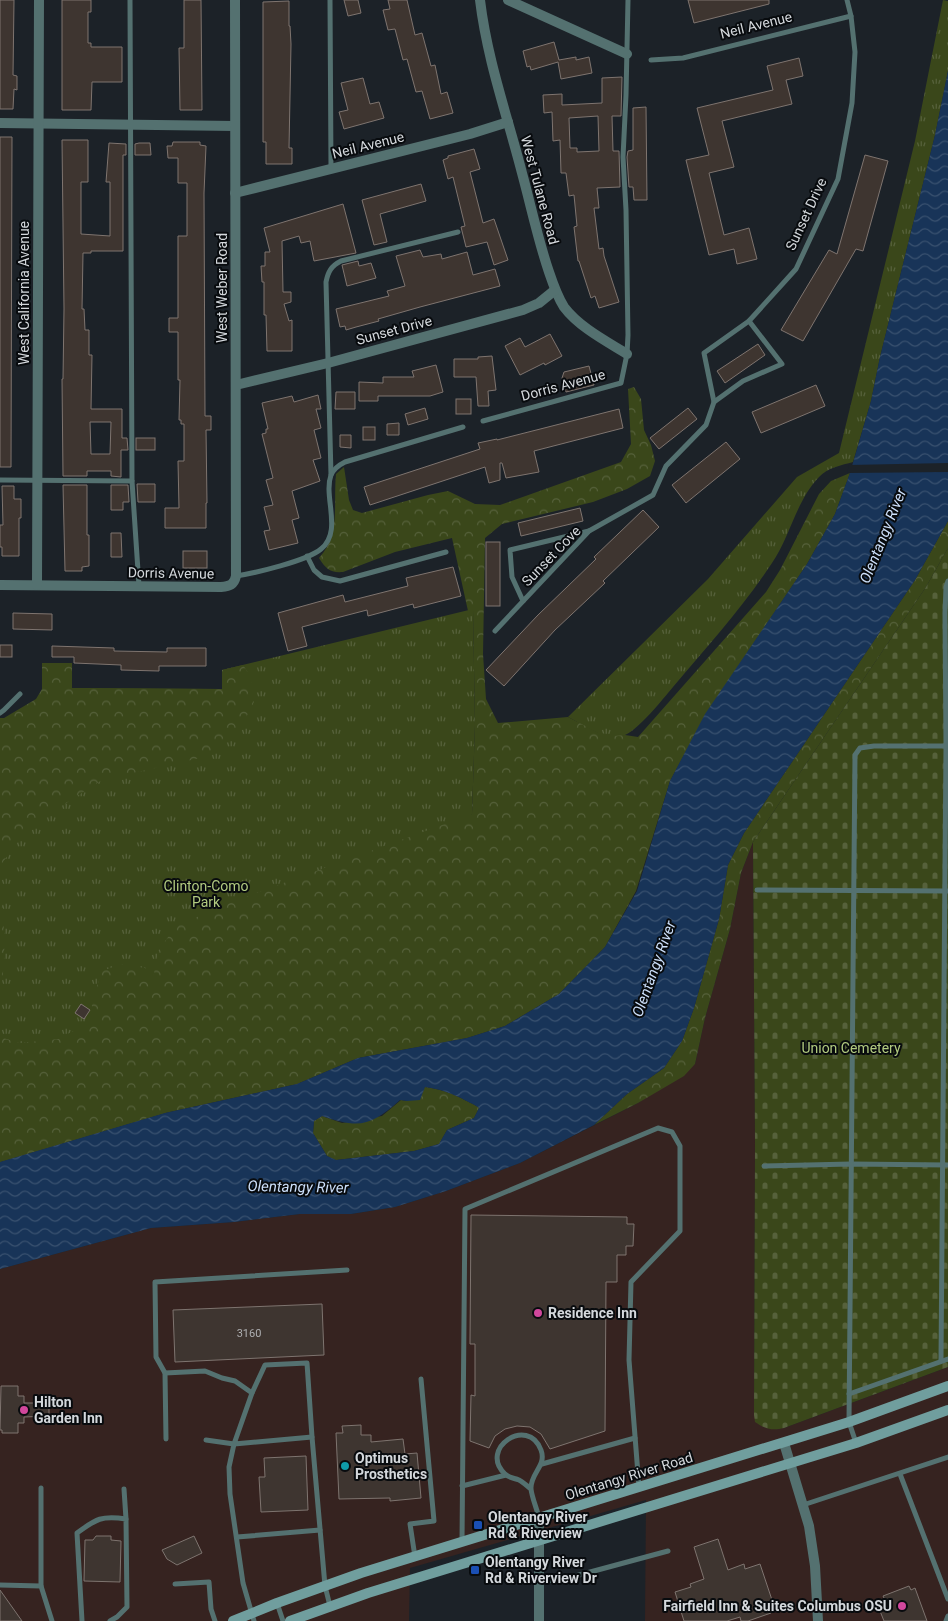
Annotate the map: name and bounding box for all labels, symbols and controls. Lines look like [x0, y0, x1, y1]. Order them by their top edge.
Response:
street label: Neil Avenue [718, 8, 794, 42]
street label: Neil Avenue [330, 128, 406, 162]
street label: West Tulane Road [518, 134, 562, 246]
street label: Sunset Drive [782, 175, 830, 253]
street label: West California Avenue [16, 221, 32, 365]
street label: West Weber Road [214, 233, 230, 343]
street label: Sunset Drive [354, 312, 434, 348]
street label: Dorris Avenue [519, 366, 607, 404]
water label: Olentangy River [856, 485, 911, 586]
street label: Sunset Cove [518, 523, 584, 589]
street label: Dorris Avenue [128, 564, 214, 582]
park label: Clinton-Como Park [163, 878, 249, 910]
water label: Olentangy River [628, 918, 680, 1019]
park label: Union Cemetery [801, 1040, 901, 1056]
water label: Olentangy River [247, 1177, 350, 1197]
place label: Residence Inn [548, 1305, 637, 1321]
marker: Residence Inn [532, 1307, 544, 1319]
house number: 3160 [237, 1327, 261, 1340]
place label: Hilton Garden Inn [34, 1394, 103, 1426]
marker: Hilton Garden Inn [18, 1404, 30, 1416]
street label: Olentangy River Road [563, 1449, 695, 1503]
place label: Optimus Prosthetics [355, 1450, 427, 1482]
marker: Optimus Prosthetics [339, 1460, 351, 1472]
place label: Olentangy River Rd & Riverview [488, 1509, 588, 1541]
marker: Olentangy River Rd & Riverview [472, 1519, 484, 1531]
place label: Olentangy River Rd & Riverview Dr [485, 1554, 597, 1586]
marker: Olentangy River Rd & Riverview Dr [469, 1564, 481, 1576]
place label: Fairfield Inn & Suites Columbus OSU [663, 1598, 892, 1614]
marker: Fairfield Inn & Suites Columbus OSU [896, 1600, 908, 1612]

